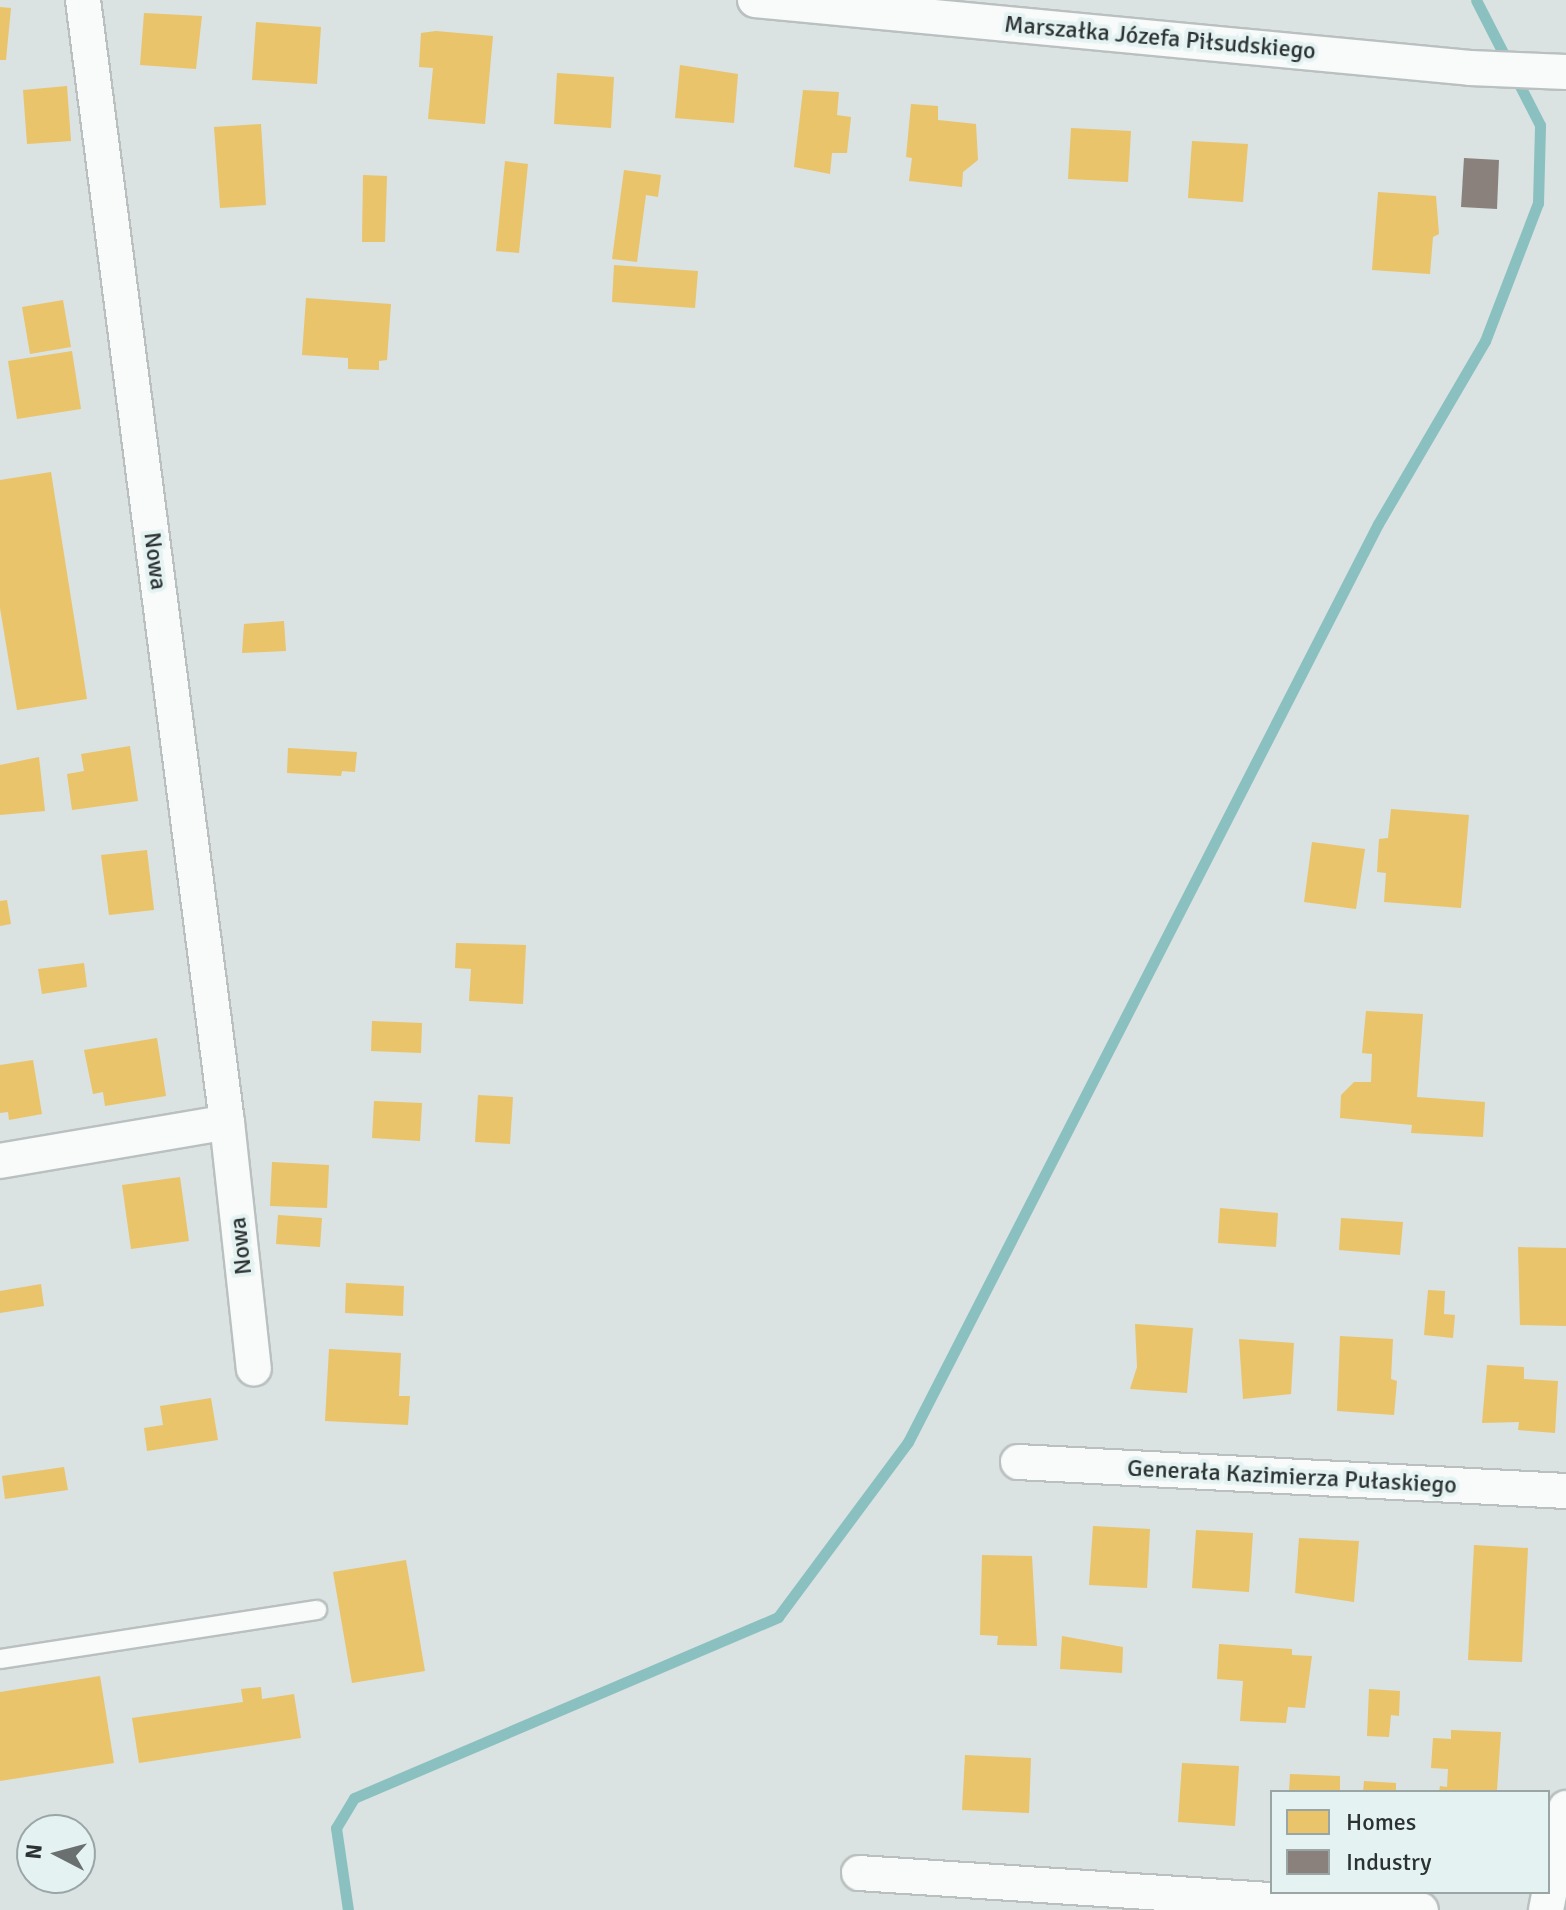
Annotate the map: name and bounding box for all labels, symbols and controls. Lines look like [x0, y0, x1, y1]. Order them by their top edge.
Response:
street label: Marszałka Józefa Piłsudskiego [1003, 10, 1317, 66]
street label: Nowa [137, 531, 173, 591]
street label: Nowa [224, 1216, 258, 1276]
street label: Generała Kazimierza Pułaskiego [1126, 1454, 1458, 1500]
legend [1270, 1790, 1550, 1894]
text: Homes [1346, 1807, 1416, 1837]
north arrow [16, 1814, 96, 1894]
text: N [19, 1843, 48, 1861]
text: Industry [1346, 1847, 1432, 1877]

